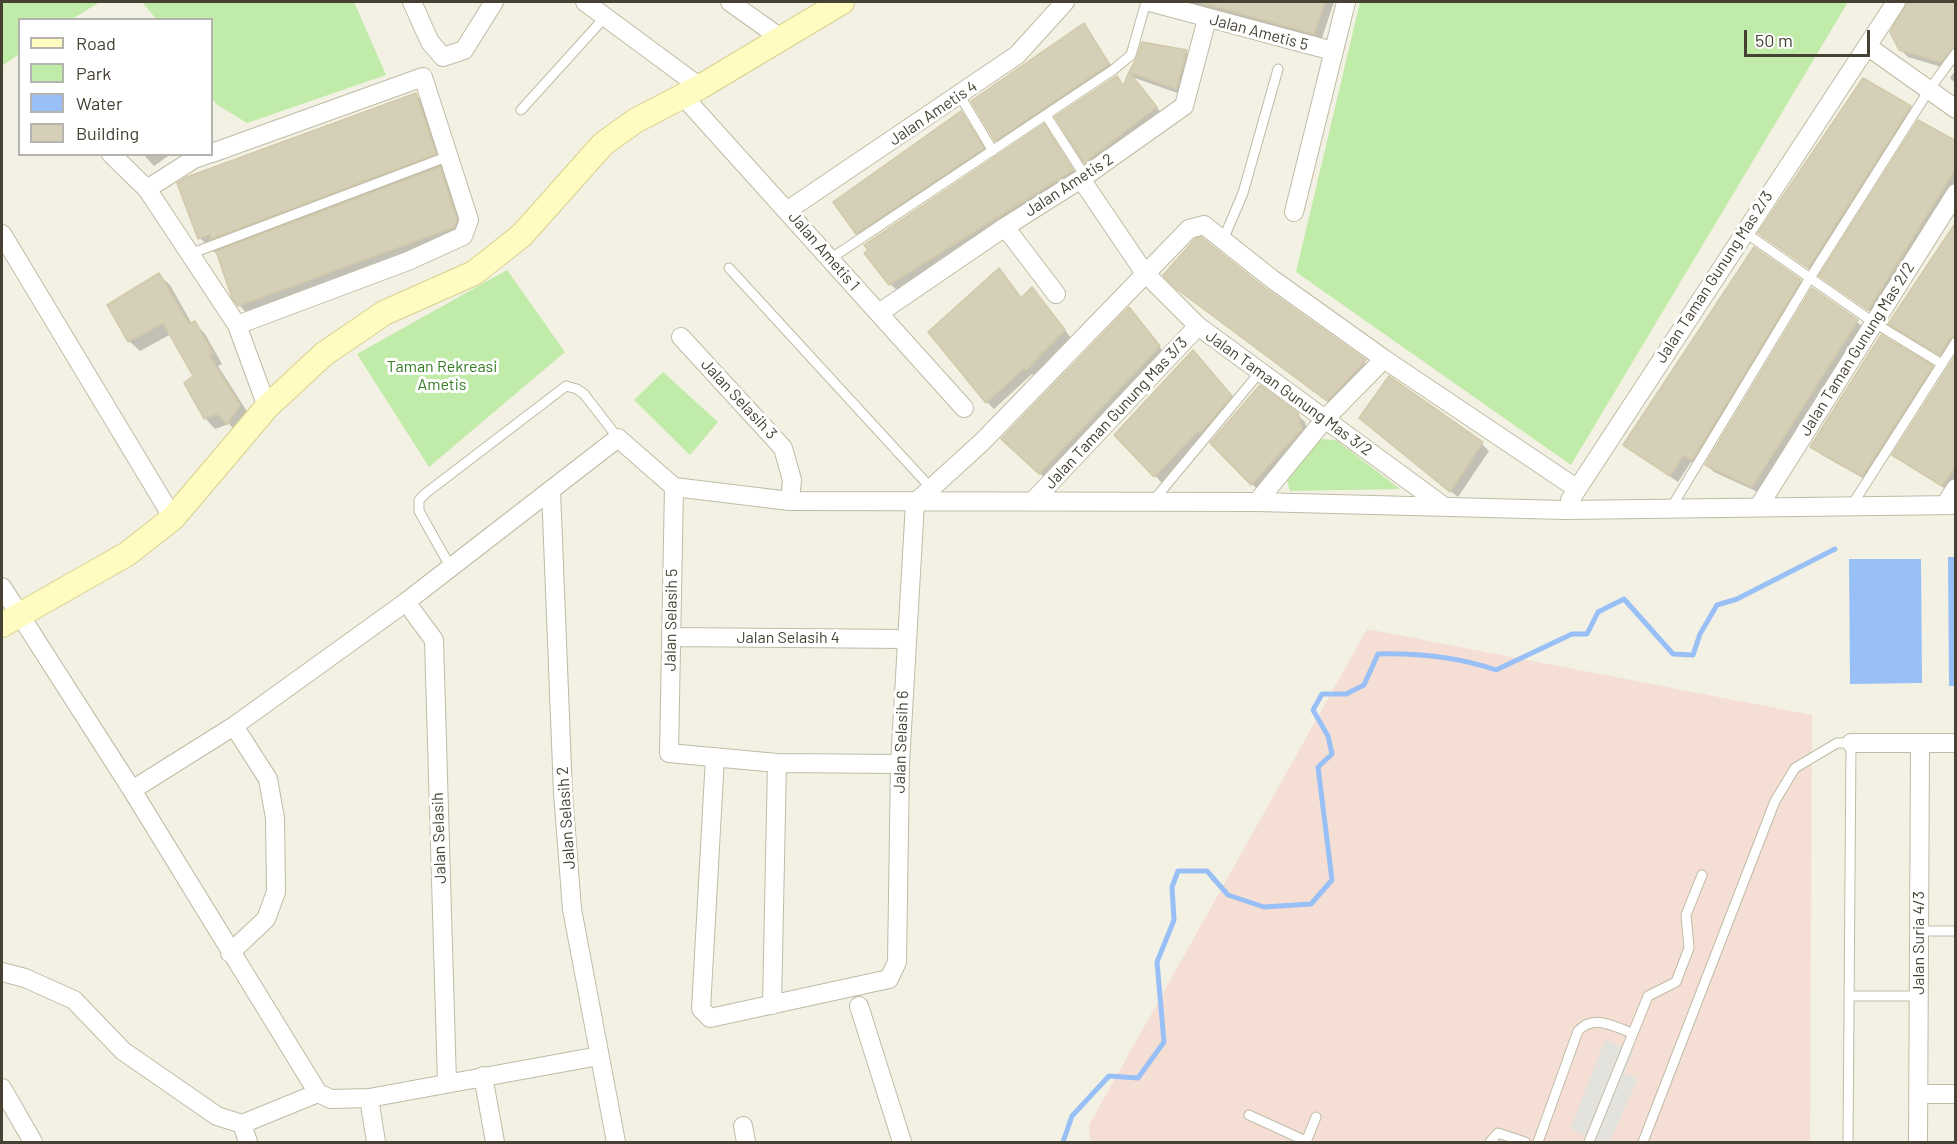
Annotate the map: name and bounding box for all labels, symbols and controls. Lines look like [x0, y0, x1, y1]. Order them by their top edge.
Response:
street label: Jalan Ametis 5 [1208, 10, 1310, 54]
legend [18, 18, 213, 156]
scale bar [1747, 18, 1873, 56]
text: 50 m [1755, 29, 1793, 51]
text: Road [76, 32, 116, 54]
text: Park [76, 62, 111, 84]
street label: Jalan Ametis 4 [885, 77, 981, 149]
text: Water [76, 92, 123, 114]
text: Building [76, 122, 139, 144]
street label: Jalan Ametis 2 [1021, 149, 1117, 221]
street label: Jalan Taman Gunung Mas 2/3 [1651, 187, 1777, 367]
street label: Jalan Ametis 1 [784, 207, 864, 295]
street label: Jalan Taman Gunung Mas 2/2 [1795, 259, 1919, 439]
street label: Jalan Taman Gunung Mas 3/2 [1202, 326, 1376, 460]
street label: Jalan Taman Gunung Mas 3/3 [1041, 333, 1191, 493]
street label: Jalan Selasih 3 [697, 355, 781, 443]
park label: Taman Rekreasi Ametis [387, 357, 497, 395]
street label: Jalan Selasih 5 [661, 569, 681, 671]
street label: Jalan Selasih 4 [736, 628, 840, 648]
street label: Jalan Selasih 6 [890, 690, 912, 794]
street label: Jalan Selasih 2 [553, 766, 579, 870]
street label: Jalan Selasih [428, 792, 450, 884]
street label: Jalan Suria 4/3 [1909, 891, 1929, 995]

